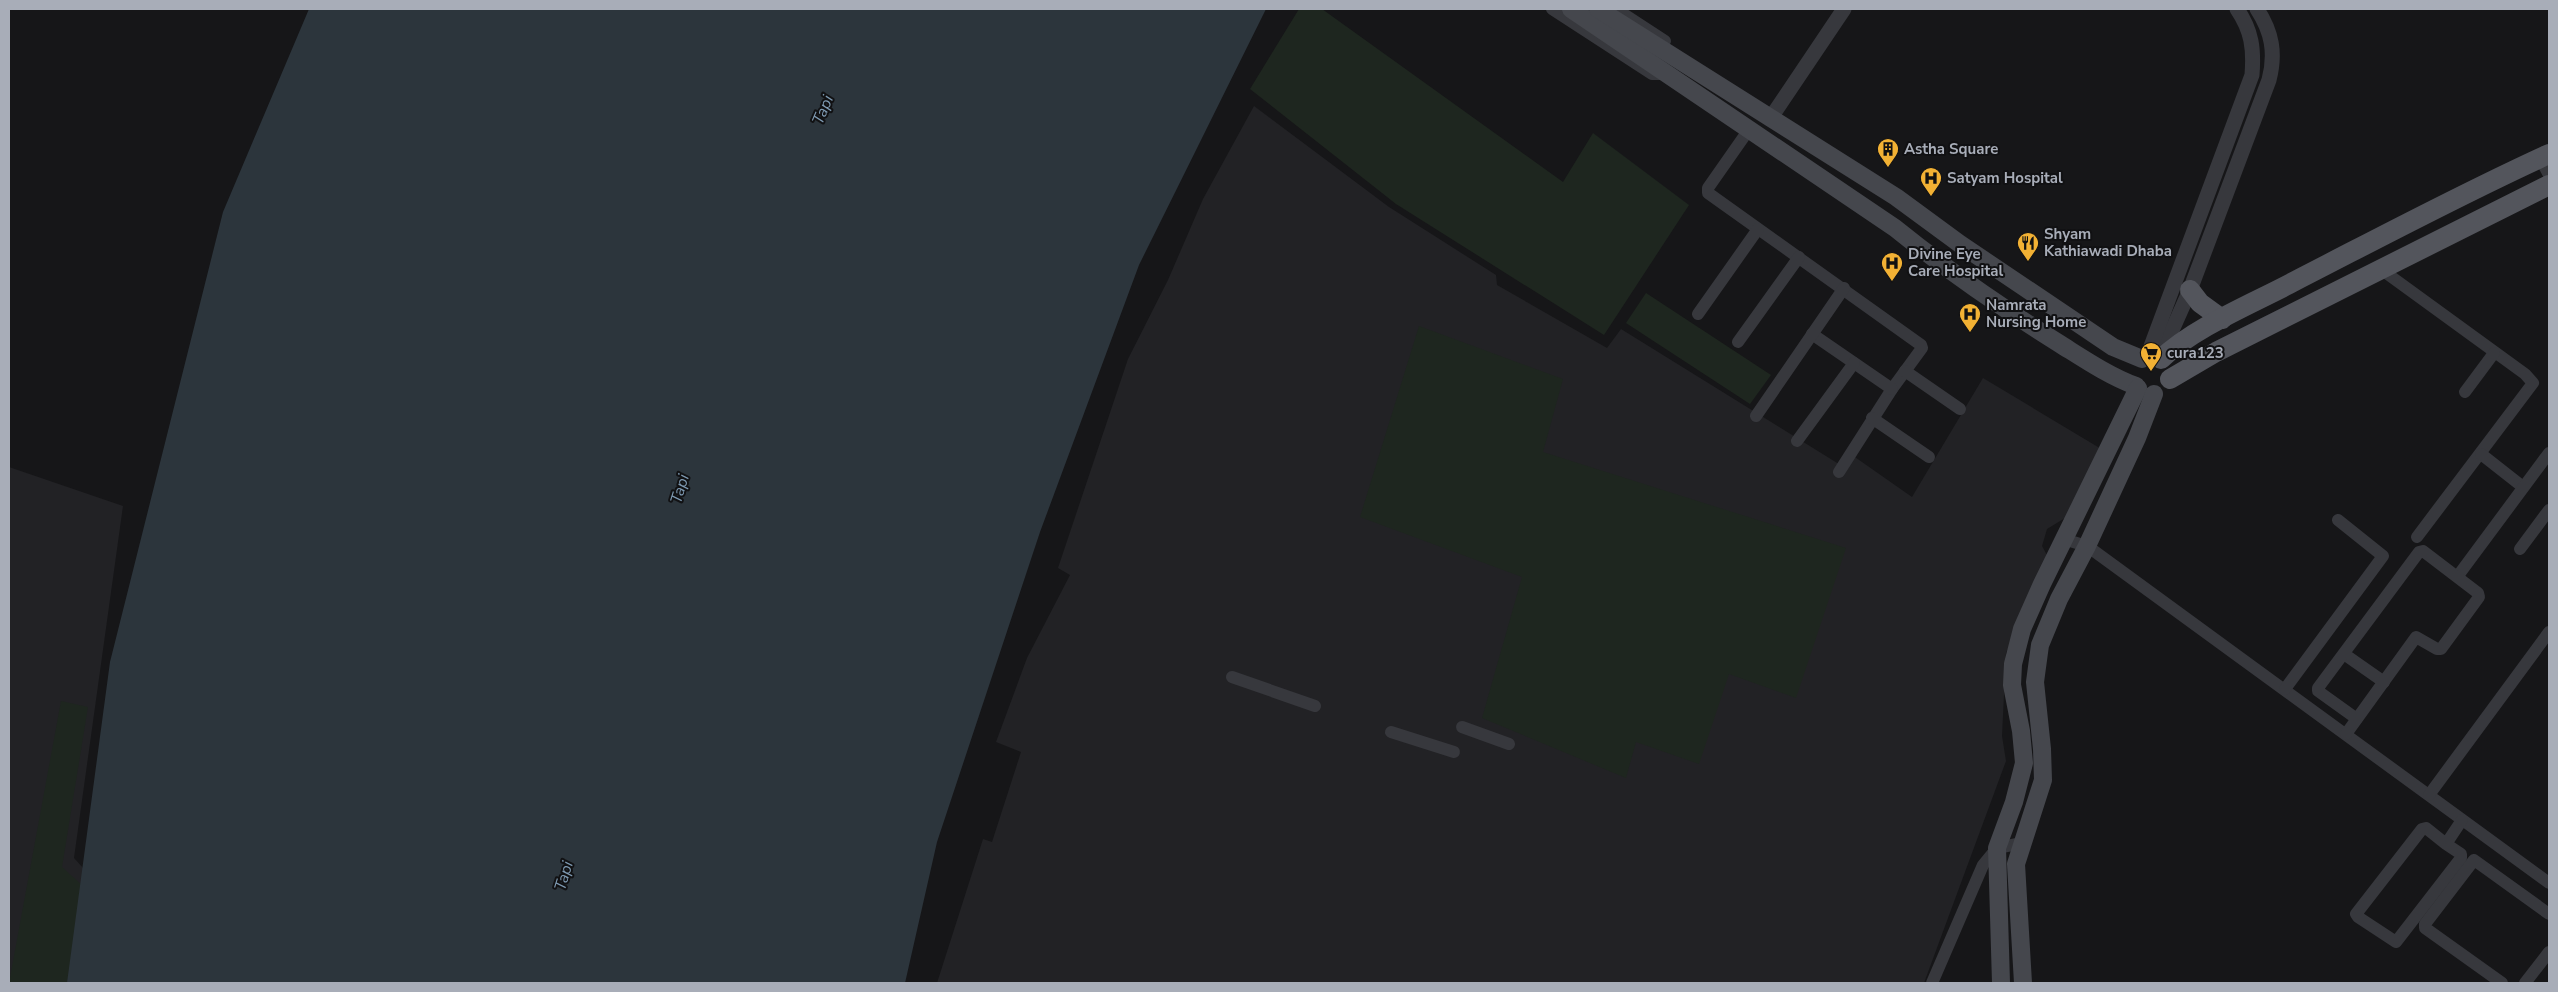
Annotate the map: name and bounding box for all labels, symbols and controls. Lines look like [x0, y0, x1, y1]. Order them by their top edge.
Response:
water label: Tapi [807, 92, 839, 128]
building icon: Astha Square [1876, 137, 1900, 168]
place label: Astha Square [1904, 139, 1998, 159]
hospital icon: Satyam Hospital [1919, 166, 1943, 197]
place label: Satyam Hospital [1947, 168, 2063, 188]
place label: Shyam Kathiawadi Dhaba [2044, 224, 2172, 261]
restaurant icon: Shyam Kathiawadi Dhaba [2016, 231, 2040, 262]
place label: Divine Eye Care Hospital [1908, 244, 2003, 281]
hospital icon: Divine Eye Care Hospital [1880, 251, 1904, 282]
place label: Namrata Nursing Home [1986, 295, 2086, 332]
hospital icon: Namrata Nursing Home [1958, 302, 1982, 333]
supermarket icon: cura123 [2139, 341, 2163, 372]
place label: cura123 [2167, 343, 2224, 363]
water label: Tapi [665, 471, 695, 507]
water label: Tapi [549, 858, 579, 894]

